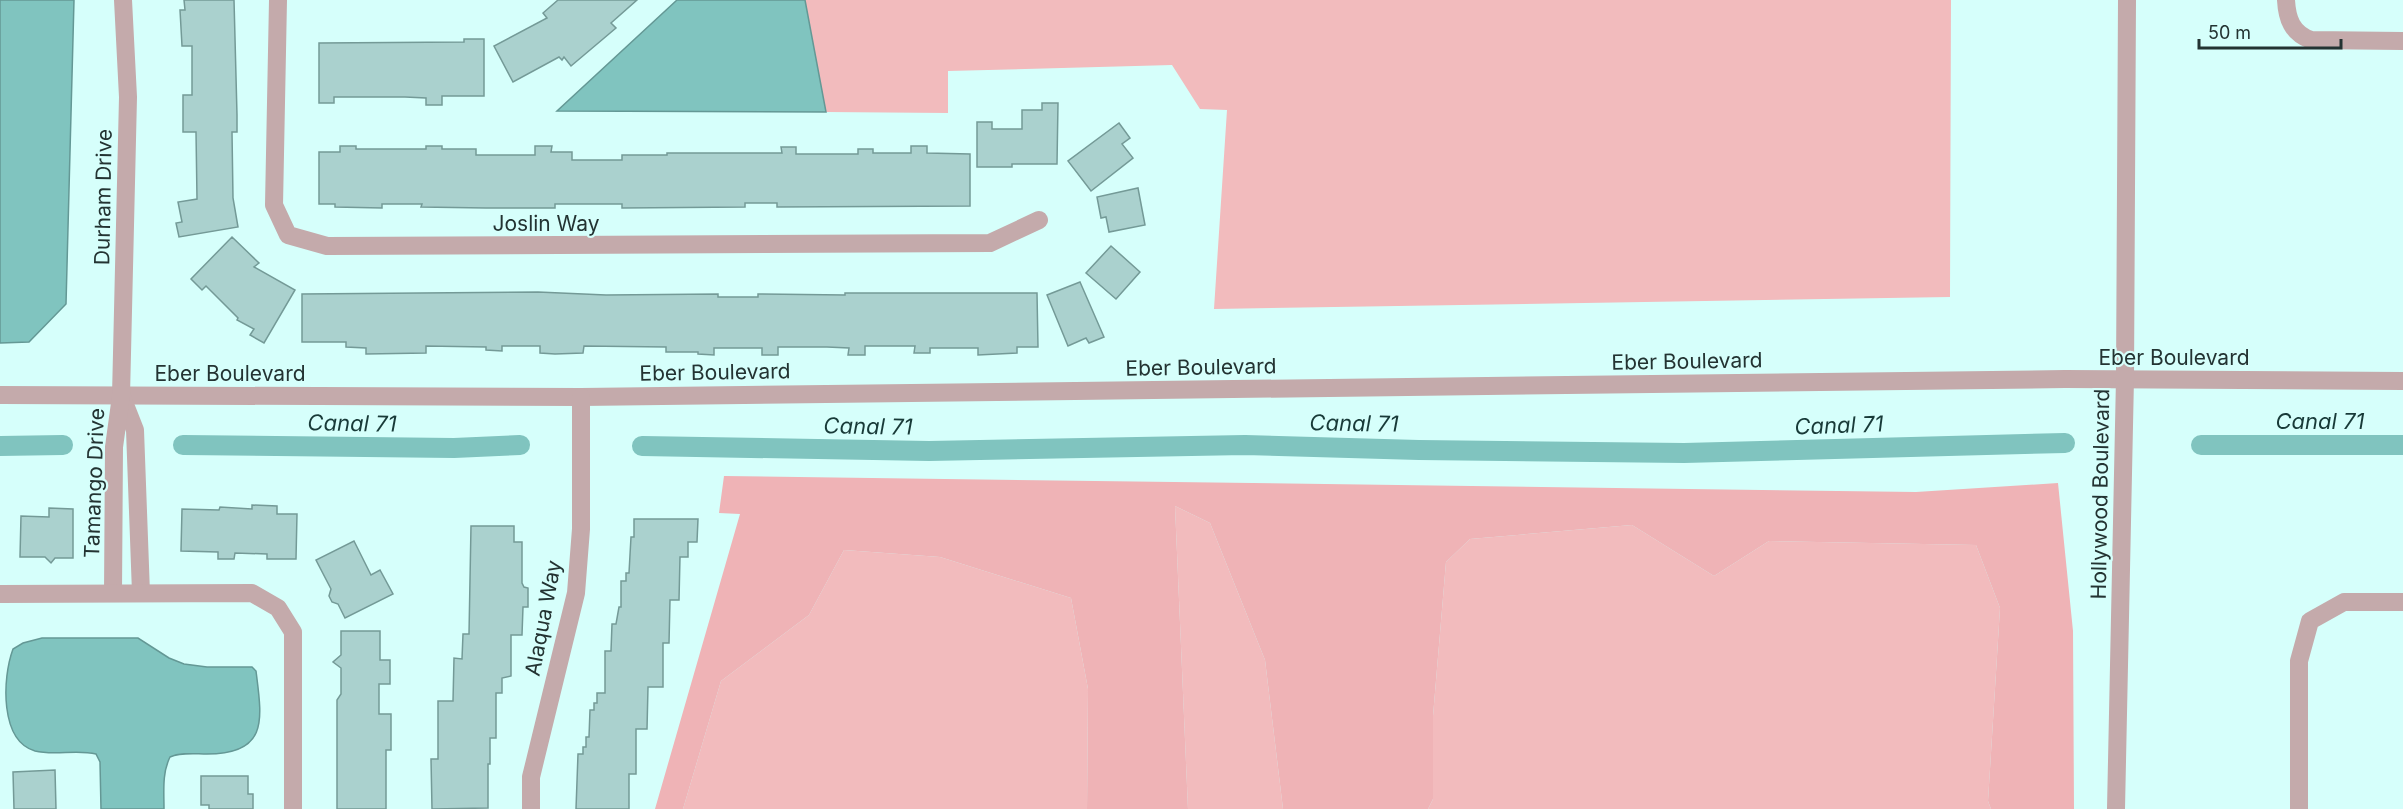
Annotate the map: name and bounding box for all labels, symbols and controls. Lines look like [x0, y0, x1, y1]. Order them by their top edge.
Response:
scale bar [2199, 12, 2342, 50]
text: 50 m [2208, 22, 2251, 43]
street label: Durham Drive [89, 129, 117, 265]
street label: Joslin Way [492, 211, 600, 236]
street label: Eber Boulevard [2098, 345, 2250, 370]
street label: Eber Boulevard [1611, 347, 1763, 375]
street label: Eber Boulevard [1125, 353, 1277, 381]
street label: Eber Boulevard [639, 358, 791, 386]
street label: Eber Boulevard [154, 361, 306, 386]
street label: Hollywood Boulevard [2086, 388, 2114, 600]
street label: Tamango Drive [79, 408, 109, 558]
water label: Canal 71 [2275, 408, 2365, 434]
water label: Canal 71 [307, 409, 397, 437]
water label: Canal 71 [1309, 409, 1399, 437]
water label: Canal 71 [1794, 410, 1884, 440]
water label: Canal 71 [823, 412, 913, 440]
street label: Alaqua Way [520, 558, 566, 678]

